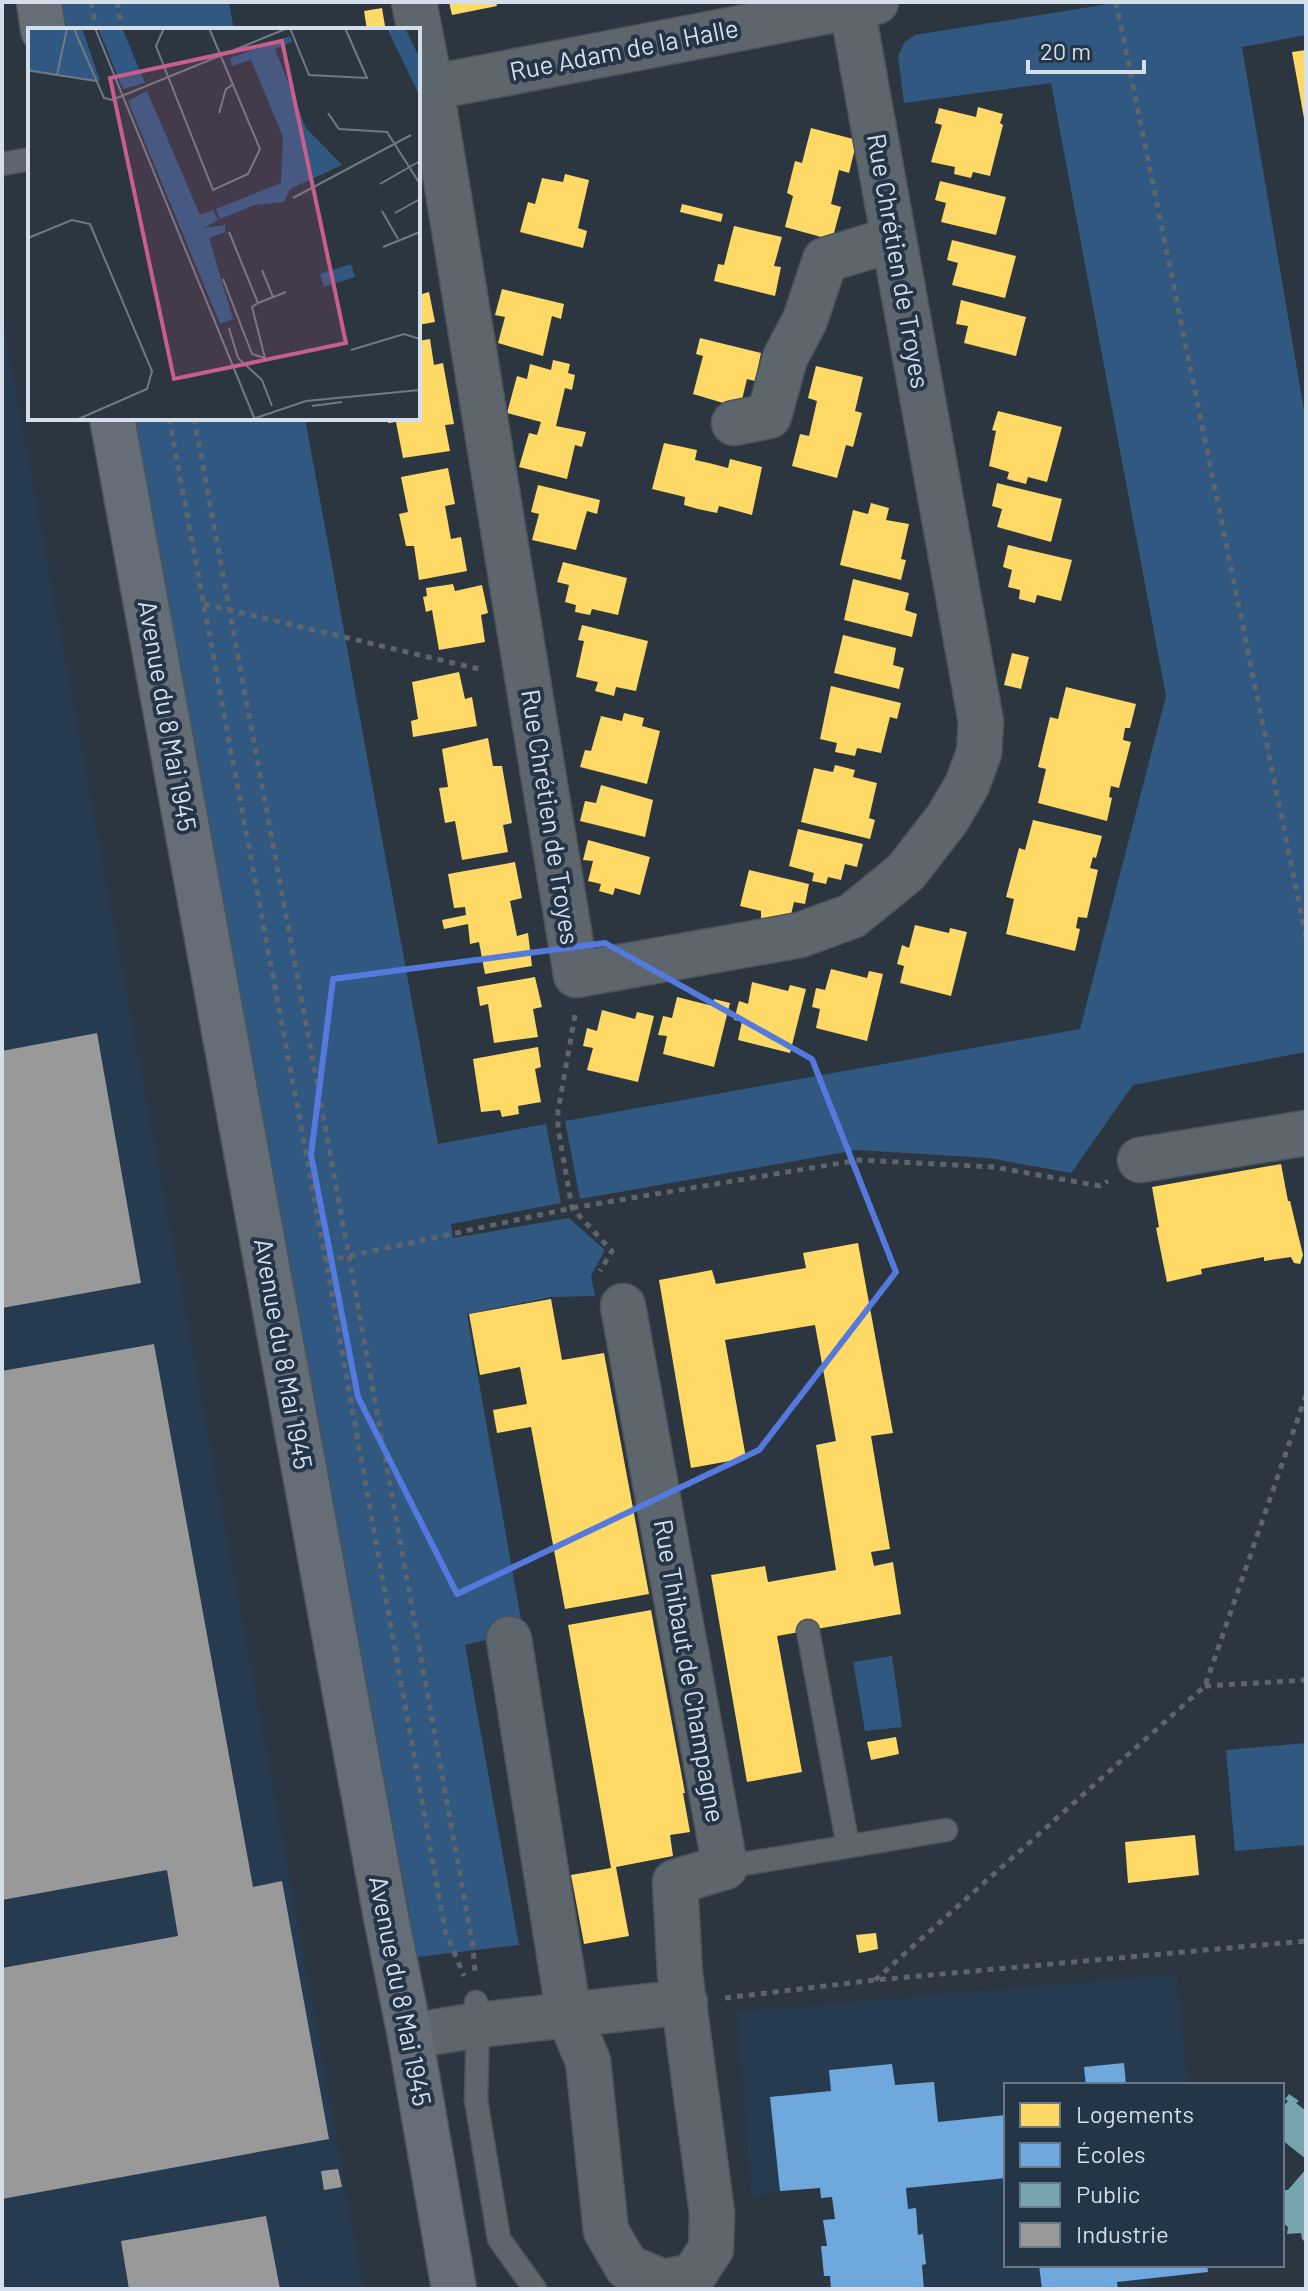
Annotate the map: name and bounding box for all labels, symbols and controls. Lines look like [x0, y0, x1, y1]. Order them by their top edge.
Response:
street label: Rue Adam de la Halle [507, 11, 741, 86]
scale bar [1028, 24, 1144, 74]
inset map [28, 28, 420, 420]
text: 20 m [1040, 36, 1091, 65]
street label: Rue Chrétien de Troyes [862, 131, 937, 391]
street label: Avenue du 8 Mai 1945 [133, 598, 204, 834]
street label: Rue Chrétien de Troyes [516, 687, 587, 947]
street label: Avenue du 8 Mai 1945 [249, 1236, 320, 1472]
street label: Rue Thibaut de Champagne [649, 1517, 732, 1825]
street label: Avenue du 8 Mai 1945 [364, 1873, 439, 2108]
legend [1004, 2083, 1284, 2267]
text: Logements [1076, 2099, 1194, 2128]
text: Écoles [1076, 2139, 1146, 2168]
text: Public [1076, 2179, 1140, 2208]
text: Industrie [1076, 2219, 1169, 2248]

